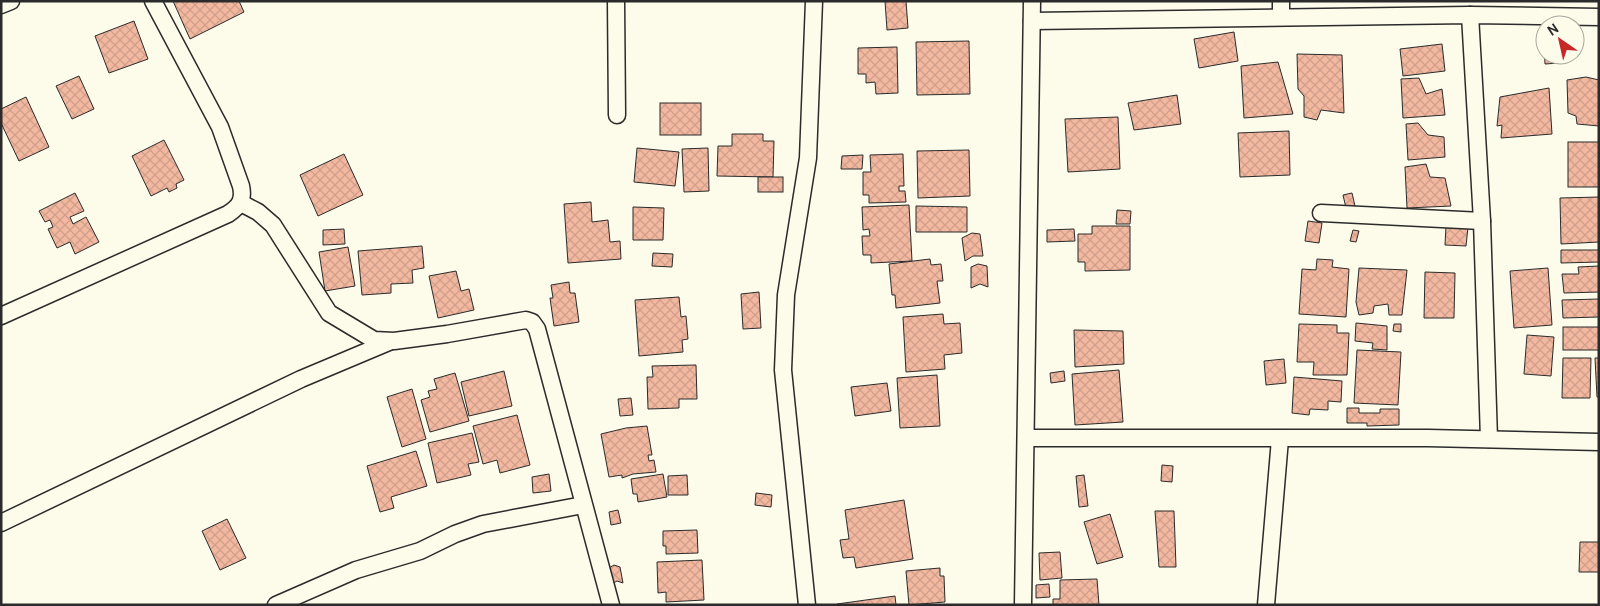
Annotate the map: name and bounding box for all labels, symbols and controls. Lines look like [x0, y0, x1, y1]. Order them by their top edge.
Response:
north arrow [1535, 15, 1585, 65]
text: N [1544, 19, 1562, 39]

